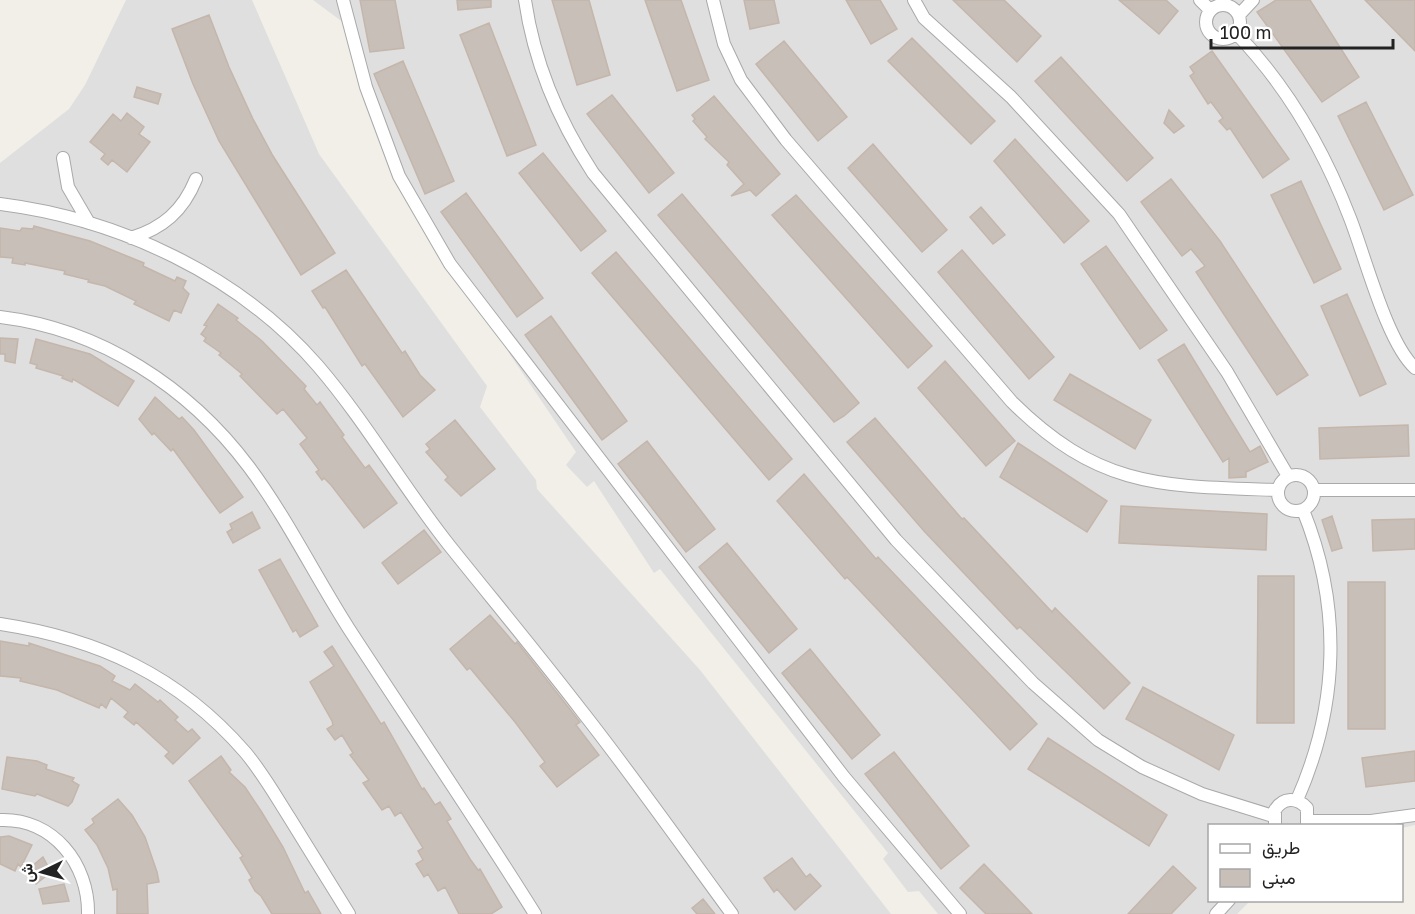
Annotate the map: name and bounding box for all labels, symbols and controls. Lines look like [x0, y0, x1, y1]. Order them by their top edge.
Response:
scale bar [1211, 12, 1392, 50]
text: 100 m [1220, 21, 1271, 43]
legend [1208, 824, 1403, 902]
text: طريق [1262, 836, 1300, 859]
north arrow [12, 842, 72, 902]
text: ش [16, 863, 38, 884]
text: مبنى [1262, 866, 1296, 889]

